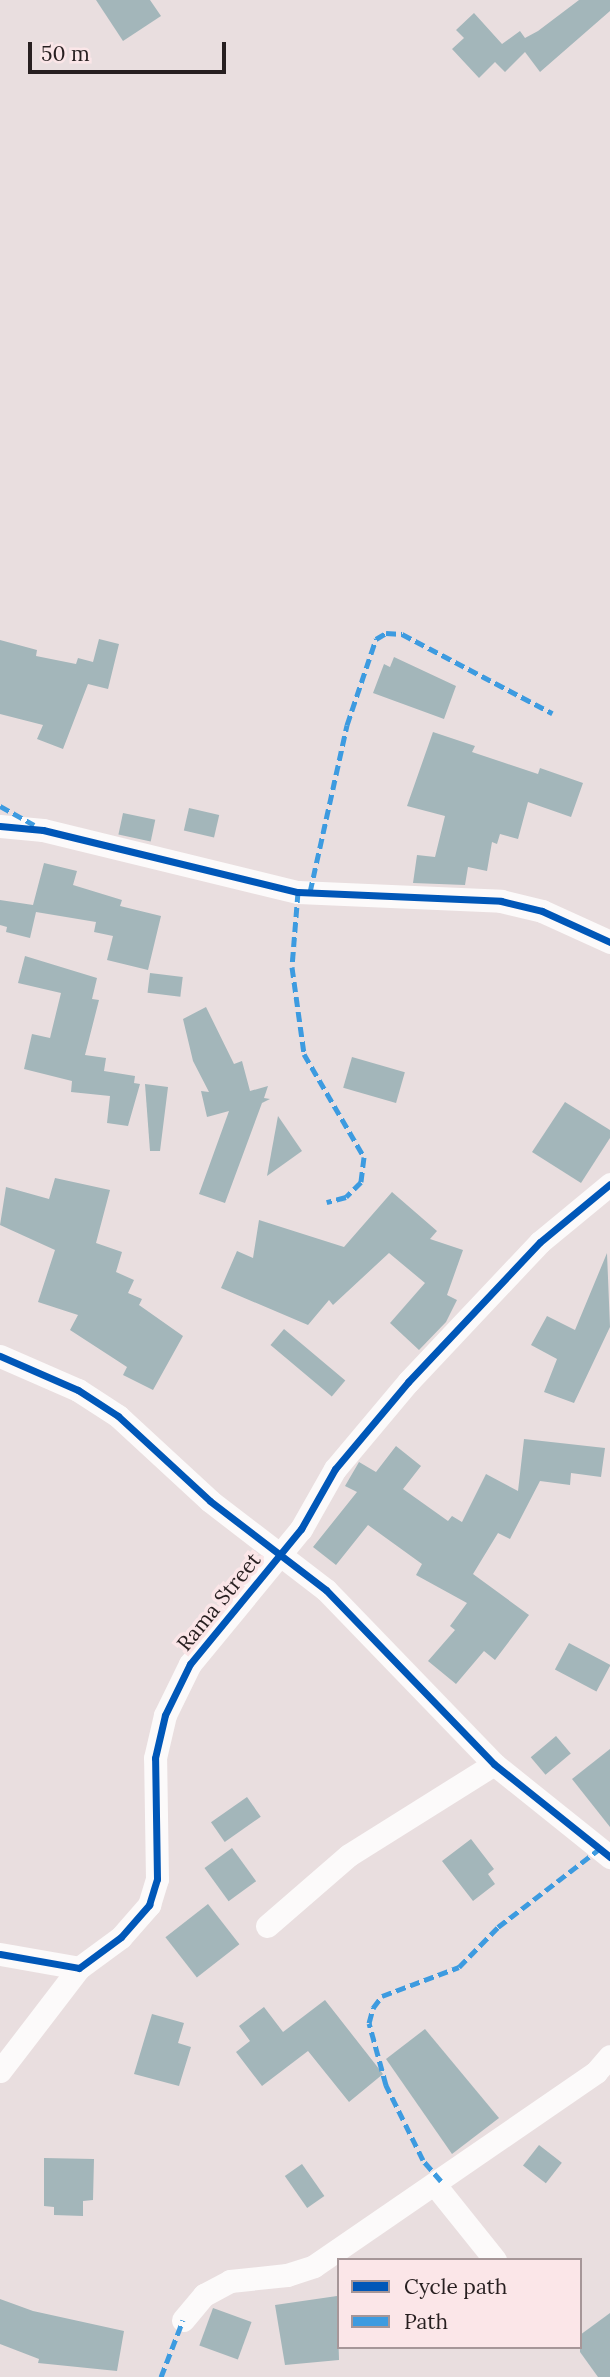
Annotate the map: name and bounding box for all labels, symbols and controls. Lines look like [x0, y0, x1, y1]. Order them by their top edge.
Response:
scale bar [32, 28, 229, 72]
text: 50 m [41, 40, 90, 67]
street label: Rama Street [172, 1548, 266, 1656]
legend [337, 2258, 582, 2349]
text: Cycle path [404, 2273, 507, 2300]
text: Path [404, 2308, 448, 2335]

